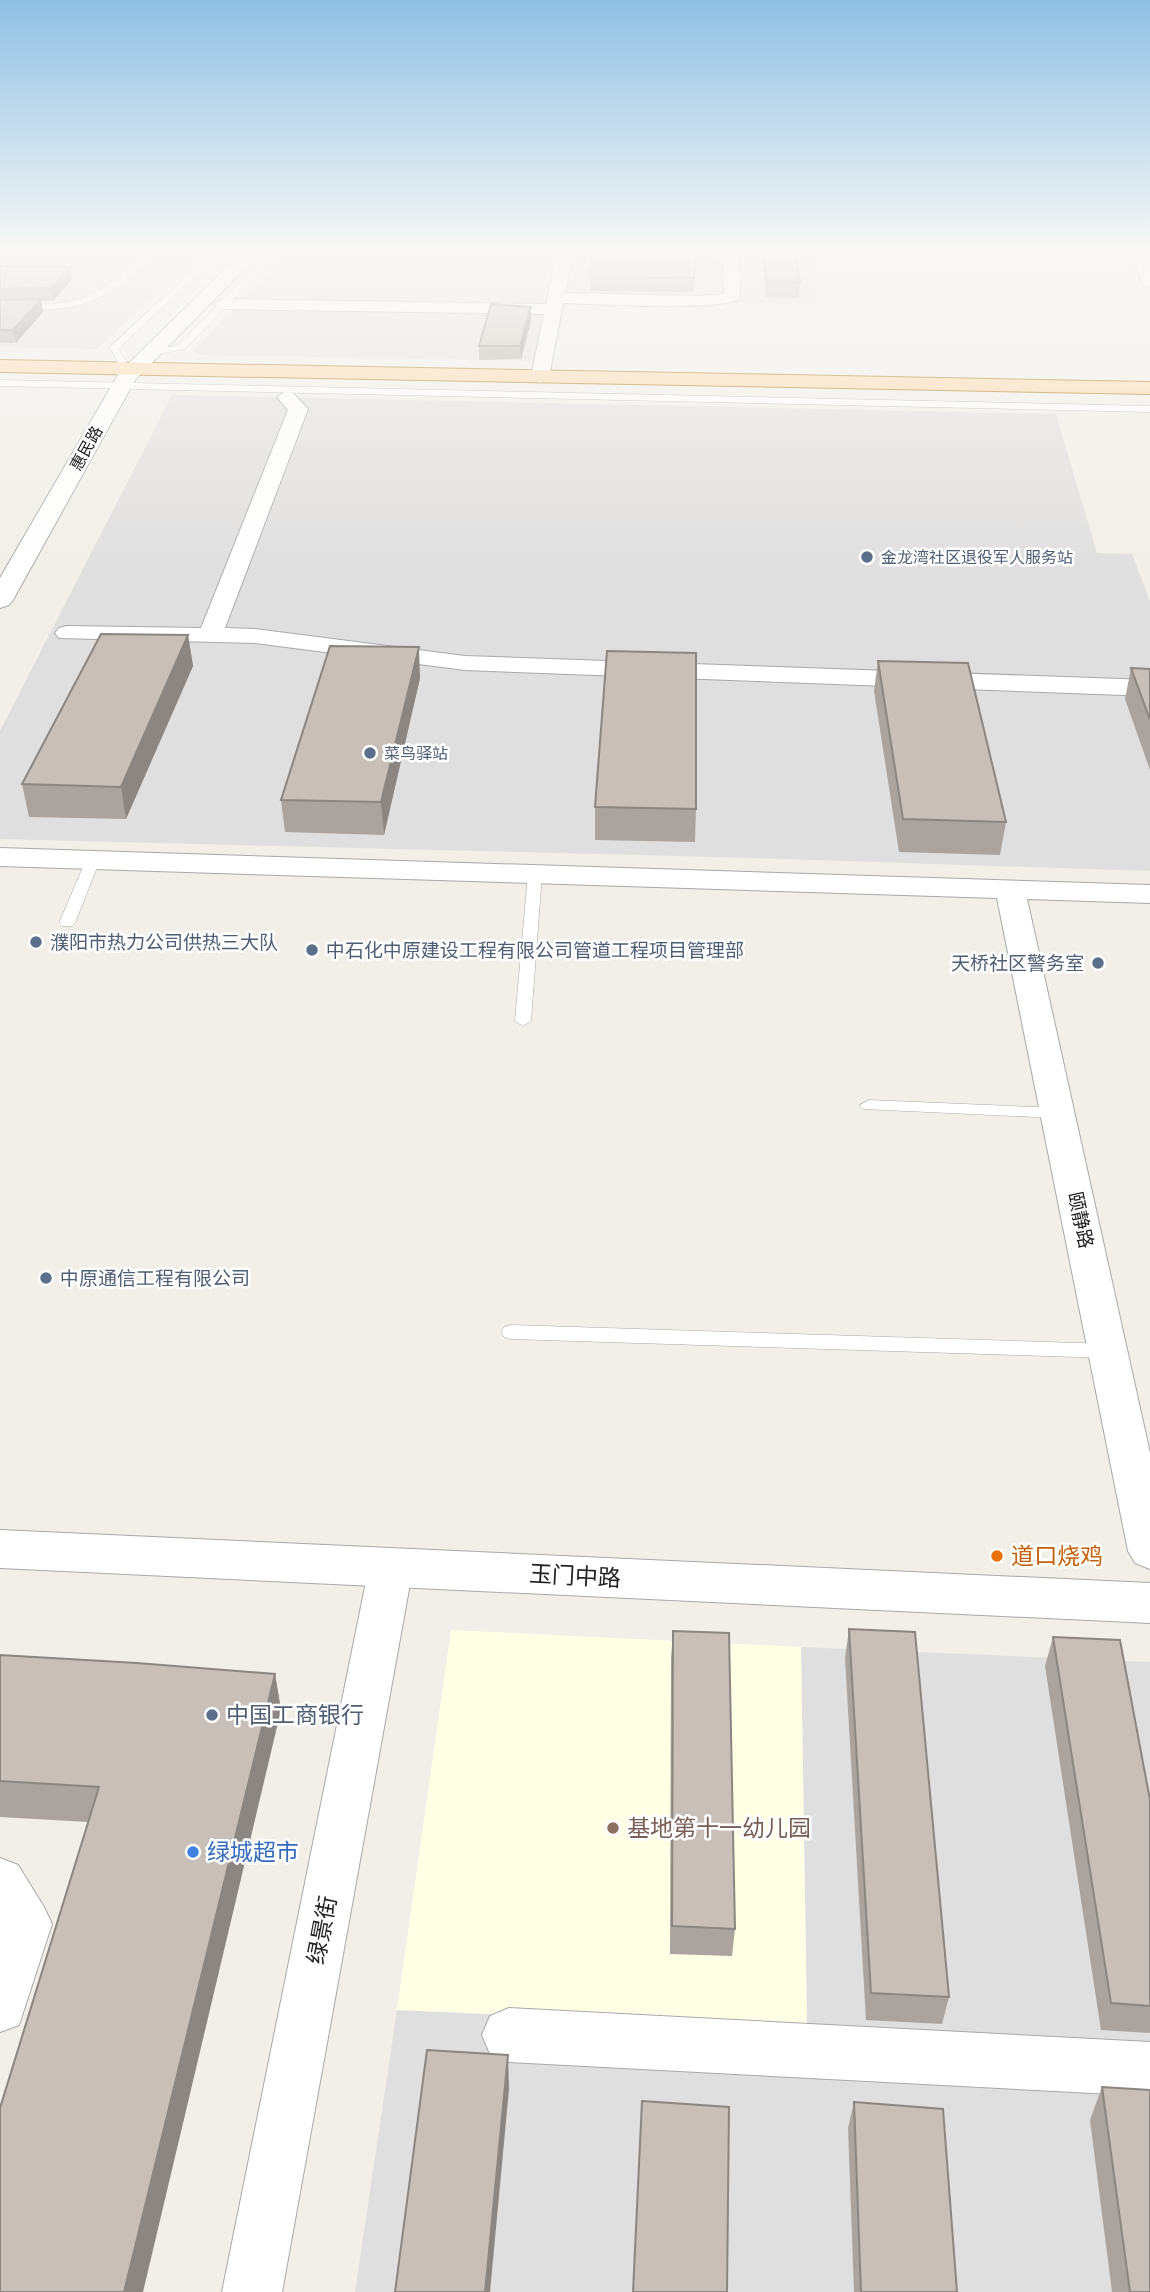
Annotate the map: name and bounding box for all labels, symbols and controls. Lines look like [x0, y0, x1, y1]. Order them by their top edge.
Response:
street label: 惠民路 [66, 422, 106, 473]
place label: 金龙湾社区退役军人服务站 [881, 547, 1073, 566]
marker: 金龙湾社区退役军人服务站 [859, 549, 875, 565]
place label: 菜鸟驿站 [384, 743, 448, 762]
marker: 菜鸟驿站 [362, 745, 378, 761]
place label: 濮阳市热力公司供热三大队 [50, 930, 278, 953]
marker: 濮阳市热力公司供热三大队 [28, 934, 44, 950]
place label: 中石化中原建设工程有限公司管道工程项目管理部 [326, 938, 744, 961]
marker: 中石化中原建设工程有限公司管道工程项目管理部 [304, 942, 320, 958]
place label: 天桥社区警务室 [951, 951, 1084, 974]
marker: 天桥社区警务室 [1090, 955, 1106, 971]
street label: 颐静路 [1064, 1190, 1099, 1250]
place label: 中原通信工程有限公司 [60, 1266, 250, 1289]
marker: 中原通信工程有限公司 [38, 1270, 54, 1286]
place label: 道口烧鸡 [1011, 1541, 1103, 1569]
marker: 道口烧鸡 [989, 1548, 1005, 1564]
street label: 玉门中路 [528, 1559, 622, 1591]
place label: 中国工商银行 [226, 1700, 364, 1728]
marker: 中国工商银行 [204, 1707, 220, 1723]
place label: 基地第十一幼儿园 [627, 1813, 811, 1841]
marker: 基地第十一幼儿园 [605, 1820, 621, 1836]
place label: 绿城超市 [207, 1837, 299, 1865]
marker: 绿城超市 [185, 1844, 201, 1860]
street label: 绿景街 [301, 1893, 341, 1966]

